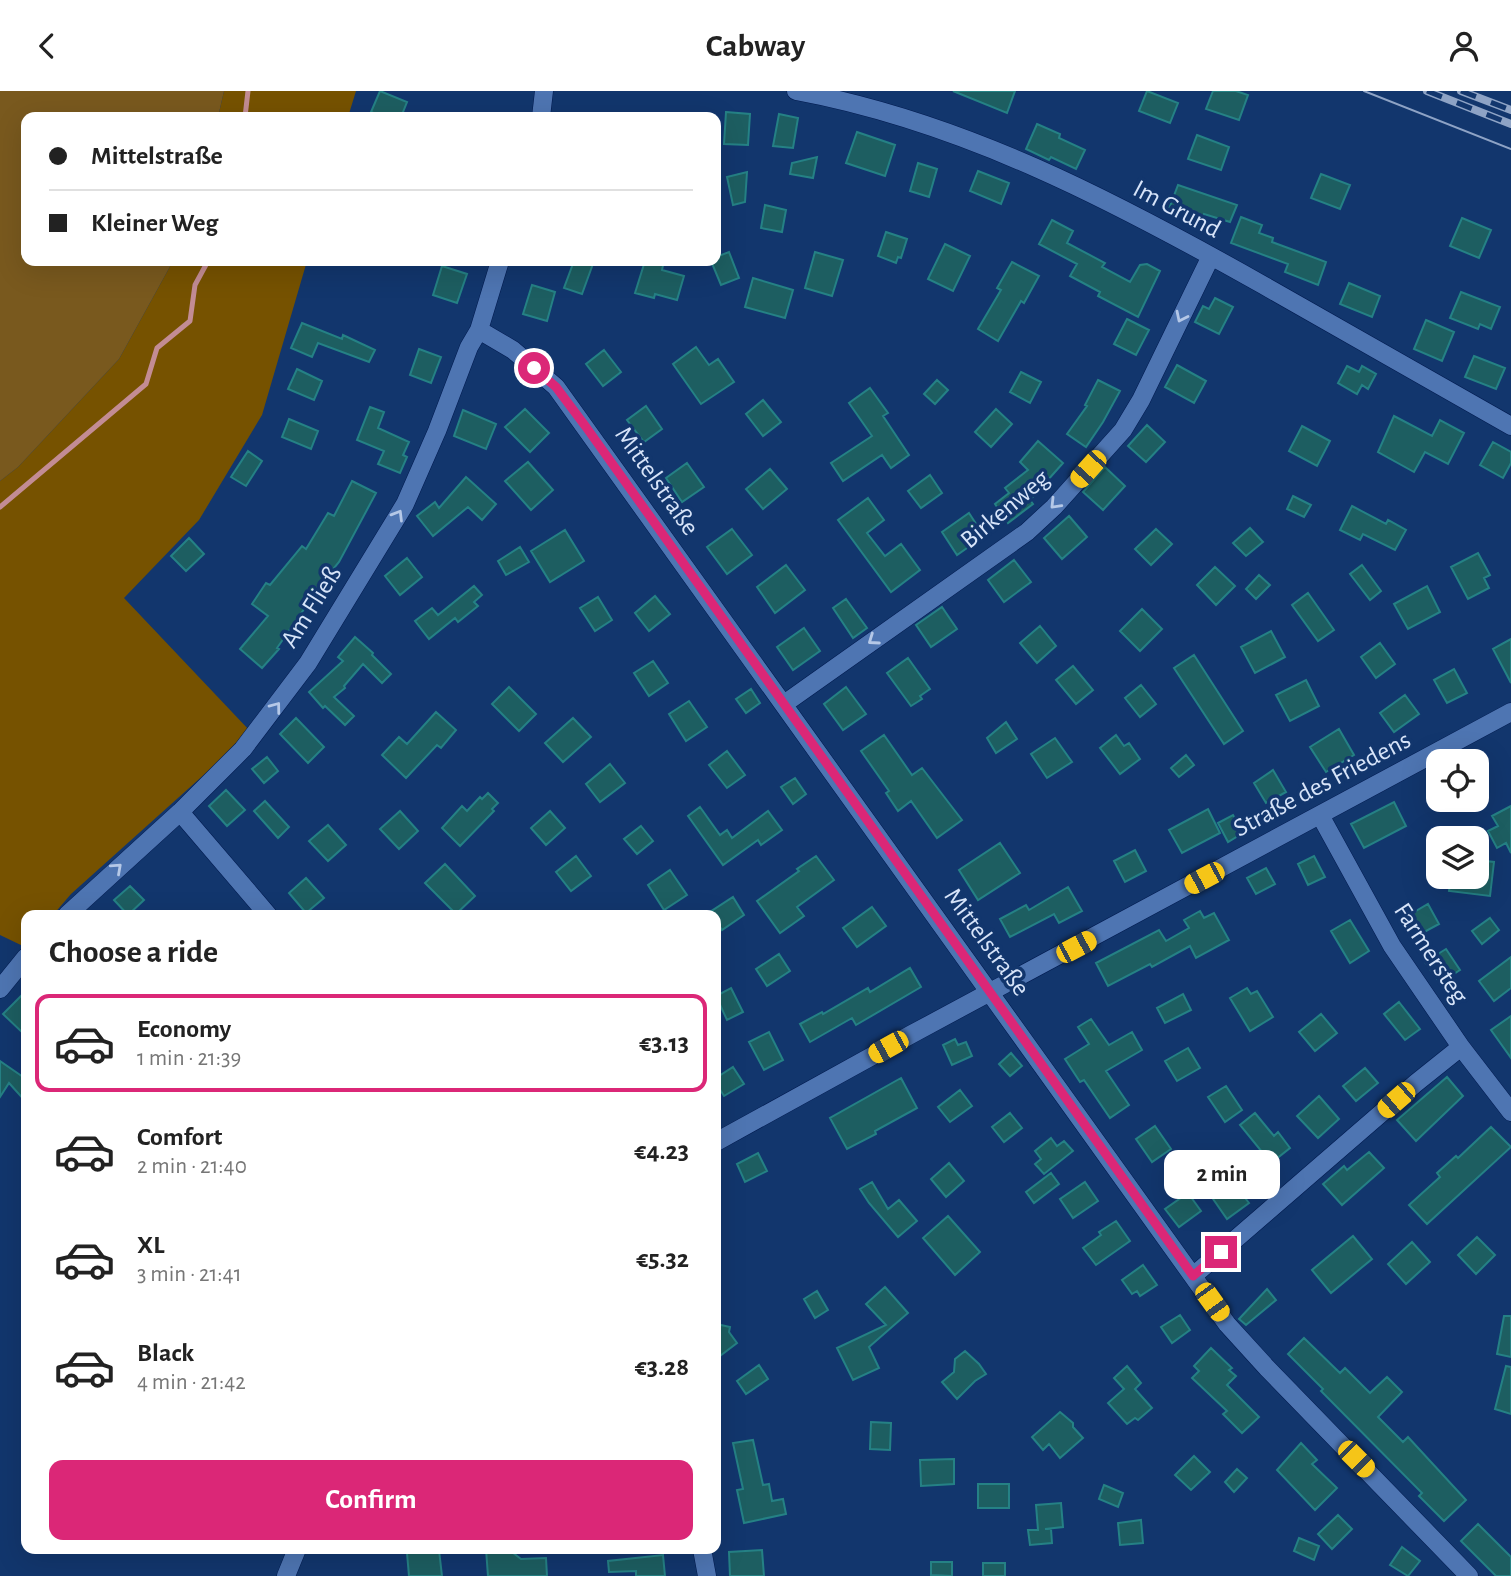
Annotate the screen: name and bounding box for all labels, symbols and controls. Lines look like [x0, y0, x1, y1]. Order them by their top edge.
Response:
icon: back [28, 27, 66, 65]
icon: person [1445, 27, 1483, 65]
text: Cabway [706, 30, 805, 62]
text: Mittelstraße [91, 143, 223, 169]
street label: Im Grund [1129, 175, 1225, 243]
text: Kleiner Weg [91, 210, 218, 236]
one-way arrow [1175, 310, 1189, 322]
route start [518, 352, 550, 384]
street label: Mittelstraße [610, 422, 704, 540]
car [1067, 446, 1110, 492]
street label: Birkenweg [956, 465, 1054, 553]
one-way arrow [1051, 496, 1064, 509]
one-way arrow [390, 510, 403, 523]
street label: Am Fließ [276, 561, 346, 652]
one-way arrow [868, 632, 881, 644]
one-way arrow [268, 702, 281, 715]
street label: Straße des Friedens [1229, 726, 1415, 842]
map controls [1426, 749, 1489, 889]
button: locate [1426, 749, 1489, 812]
button: layers [1426, 826, 1489, 889]
car [1181, 859, 1228, 897]
one-way arrow [109, 864, 122, 877]
street label: Mittelstraße [939, 883, 1035, 1001]
street label: Farmersteg [1389, 898, 1473, 1008]
car [1053, 928, 1100, 966]
text: Choose a ride [49, 936, 218, 968]
icon: car [53, 1012, 116, 1075]
text: Economy [137, 1016, 231, 1042]
car [865, 1028, 912, 1066]
text: €3.13 [639, 1030, 689, 1056]
text: 1 min · 21:39 [137, 1047, 241, 1070]
car [1374, 1078, 1419, 1122]
icon: car [53, 1120, 116, 1183]
text: Comfort [137, 1124, 222, 1150]
text: €4.23 [634, 1138, 689, 1164]
callout: 2 min [1163, 1151, 1279, 1199]
text: 2 min · 21:40 [137, 1155, 247, 1178]
text: 2 min [1196, 1163, 1248, 1186]
icon: car [53, 1228, 116, 1291]
text: XL [137, 1232, 164, 1258]
route end [1205, 1236, 1237, 1268]
text: €5.32 [636, 1246, 689, 1272]
text: 3 min · 21:41 [137, 1263, 242, 1286]
car [1192, 1279, 1233, 1325]
icon: car [53, 1336, 116, 1399]
text: Black [137, 1340, 194, 1366]
text: €3.28 [635, 1354, 689, 1380]
text: 4 min · 21:42 [137, 1371, 246, 1394]
car [1334, 1437, 1379, 1481]
button: Confirm [49, 1460, 693, 1540]

